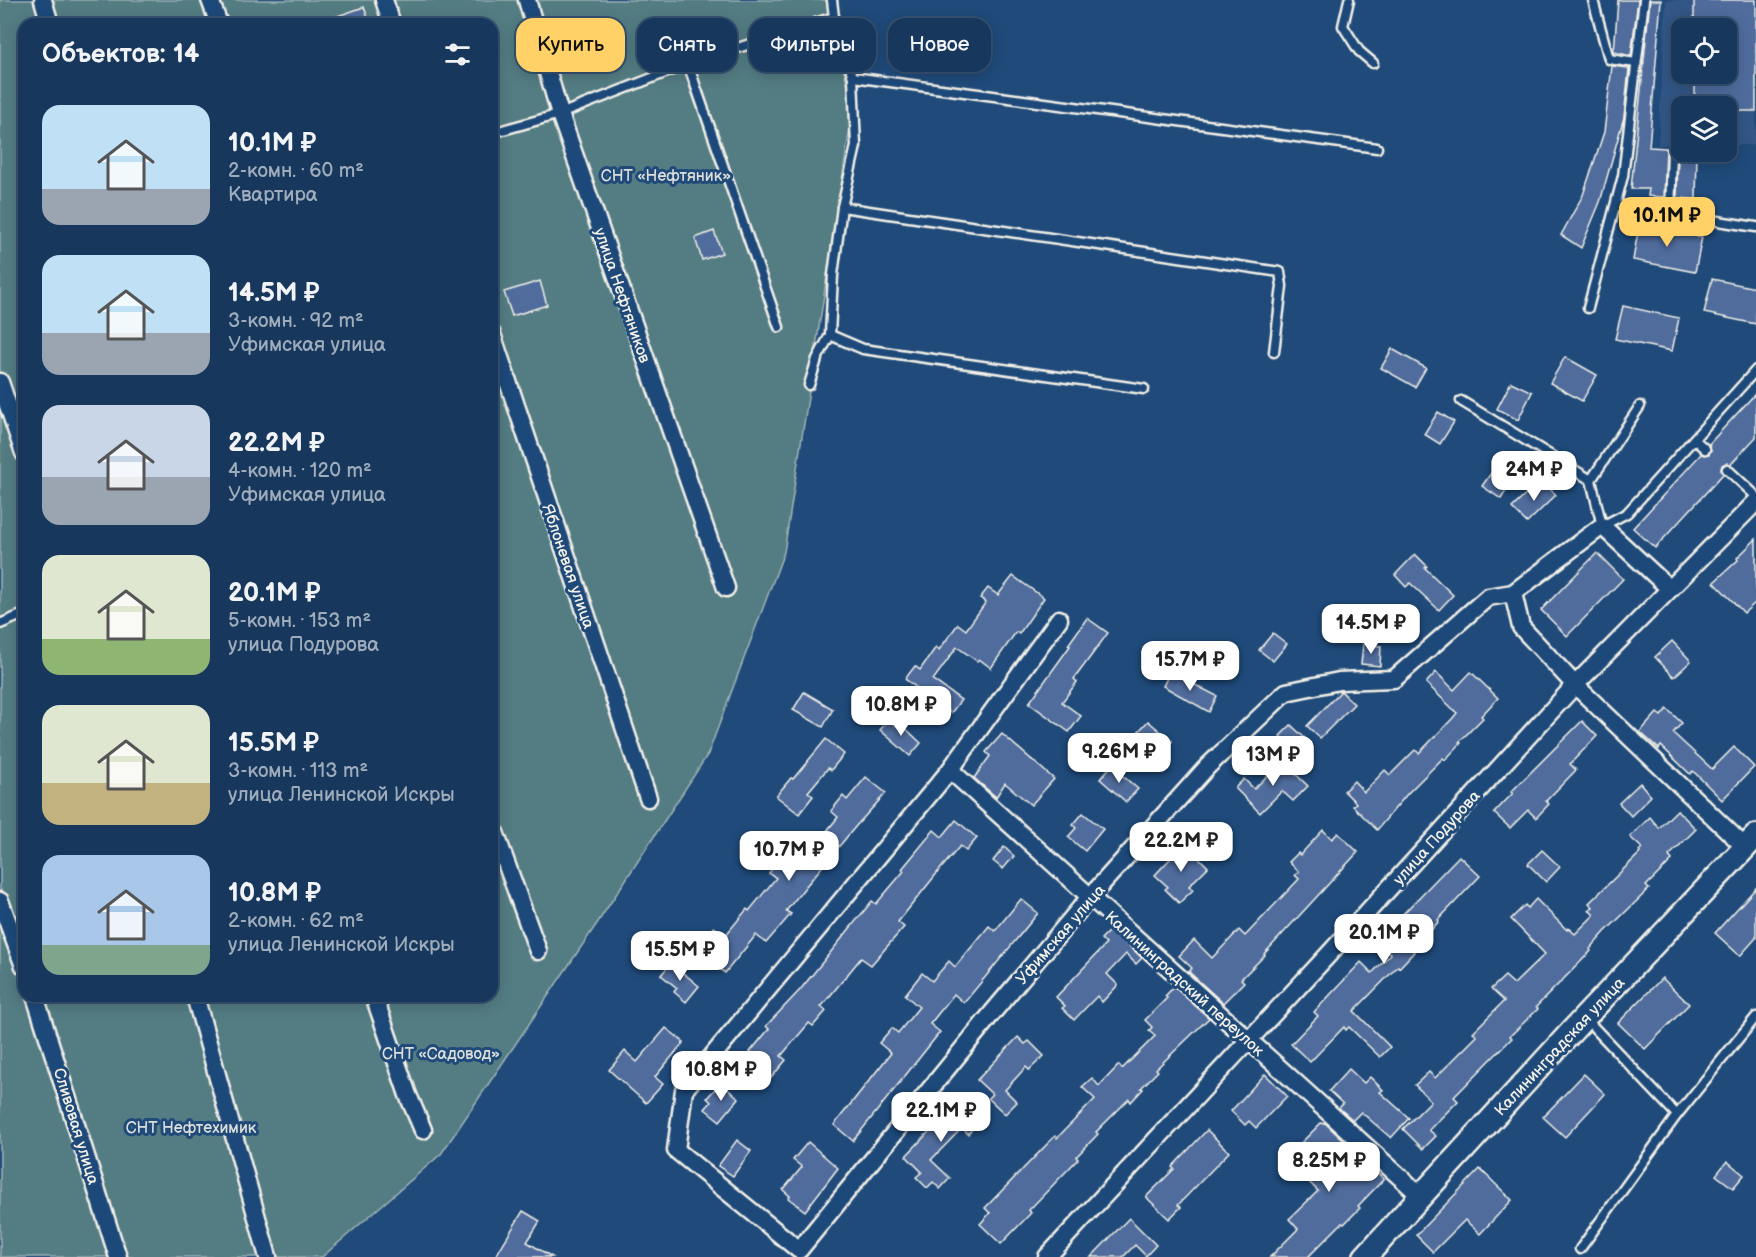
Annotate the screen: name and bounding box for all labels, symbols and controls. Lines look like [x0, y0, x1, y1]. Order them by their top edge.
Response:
chip: Купить [516, 18, 625, 72]
chip: Снять [637, 18, 737, 72]
chip: Фильтры [749, 18, 876, 72]
chip: Новое [888, 18, 991, 72]
map controls [1671, 18, 1737, 162]
button: locate [1671, 18, 1737, 84]
icon: filters [441, 38, 474, 71]
text: Объектов: 14 [42, 39, 199, 70]
button: layers [1671, 96, 1737, 162]
text: 10.1M ₽ [228, 128, 316, 159]
icon: home [90, 129, 162, 201]
text: 2-комн. · 60 m² [228, 159, 364, 183]
park label: СНТ «Нефтяник» [601, 167, 731, 186]
text: Квартира [228, 183, 318, 207]
pin: 10.1M ₽ [1612, 197, 1722, 248]
text: 10.1M ₽ [1633, 204, 1701, 228]
street label: улица Нефтяников [590, 225, 654, 366]
text: 14.5M ₽ [228, 278, 320, 309]
icon: home [90, 279, 162, 351]
text: 3-комн. · 92 m² [228, 309, 364, 333]
text: Уфимская улица [228, 333, 386, 357]
text: 22.2M ₽ [228, 428, 325, 459]
icon: home [90, 429, 162, 501]
pin: 24M ₽ [1492, 451, 1576, 502]
text: 24M ₽ [1505, 458, 1563, 482]
text: 4-комн. · 120 m² [228, 459, 372, 483]
text: Уфимская улица [228, 483, 386, 507]
street label: Яблоневая улица [537, 502, 598, 632]
text: 20.1M ₽ [228, 578, 321, 609]
icon: home [90, 579, 162, 651]
pin: 14.5M ₽ [1316, 604, 1426, 655]
text: 5-комн. · 153 m² [228, 609, 371, 633]
text: 14.5M ₽ [1336, 611, 1406, 635]
text: улица Подурова [228, 633, 379, 657]
pin: 15.7M ₽ [1135, 641, 1245, 692]
text: 15.7M ₽ [1155, 648, 1225, 672]
pin: 10.8M ₽ [846, 686, 956, 737]
text: 10.8M ₽ [865, 693, 937, 717]
text: 15.5M ₽ [228, 728, 319, 759]
icon: home [90, 729, 162, 801]
pin: 9.26M ₽ [1064, 733, 1174, 784]
pin: 13M ₽ [1231, 736, 1315, 787]
text: 9.26M ₽ [1082, 740, 1156, 764]
text: 13M ₽ [1246, 743, 1300, 767]
text: 3-комн. · 113 m² [228, 759, 368, 783]
text: улица Ленинской Искры [228, 783, 455, 807]
street label: улица Подурова [1390, 786, 1485, 889]
pin: 22.2M ₽ [1126, 822, 1236, 873]
text: 22.2M ₽ [1144, 829, 1218, 853]
pin: 10.7M ₽ [734, 831, 844, 882]
text: 10.7M ₽ [754, 838, 824, 862]
text: 10.8M ₽ [228, 878, 321, 909]
icon: home [90, 879, 162, 951]
street label: Уфимская улица [1013, 881, 1110, 989]
street label: Калининградский переулок [1101, 908, 1268, 1061]
text: 2-комн. · 62 m² [228, 909, 364, 933]
pin: 20.1M ₽ [1329, 914, 1439, 965]
text: 20.1M ₽ [1348, 921, 1420, 945]
pin: 15.5M ₽ [625, 931, 735, 982]
text: улица Ленинской Искры [228, 933, 455, 957]
text: 15.5M ₽ [645, 938, 715, 962]
street label: Калининградская улица [1491, 973, 1630, 1120]
park label: СНТ «Садовод» [382, 1045, 500, 1064]
pin: 10.8M ₽ [666, 1051, 776, 1102]
text: 10.8M ₽ [685, 1058, 757, 1082]
street label: Сливовая улица [49, 1066, 102, 1188]
pin: 22.1M ₽ [886, 1092, 996, 1143]
text: 22.1M ₽ [905, 1099, 977, 1123]
park label: СНТ Нефтехимик [126, 1119, 257, 1138]
pin: 8.25M ₽ [1274, 1142, 1384, 1193]
text: 8.25M ₽ [1292, 1149, 1366, 1173]

